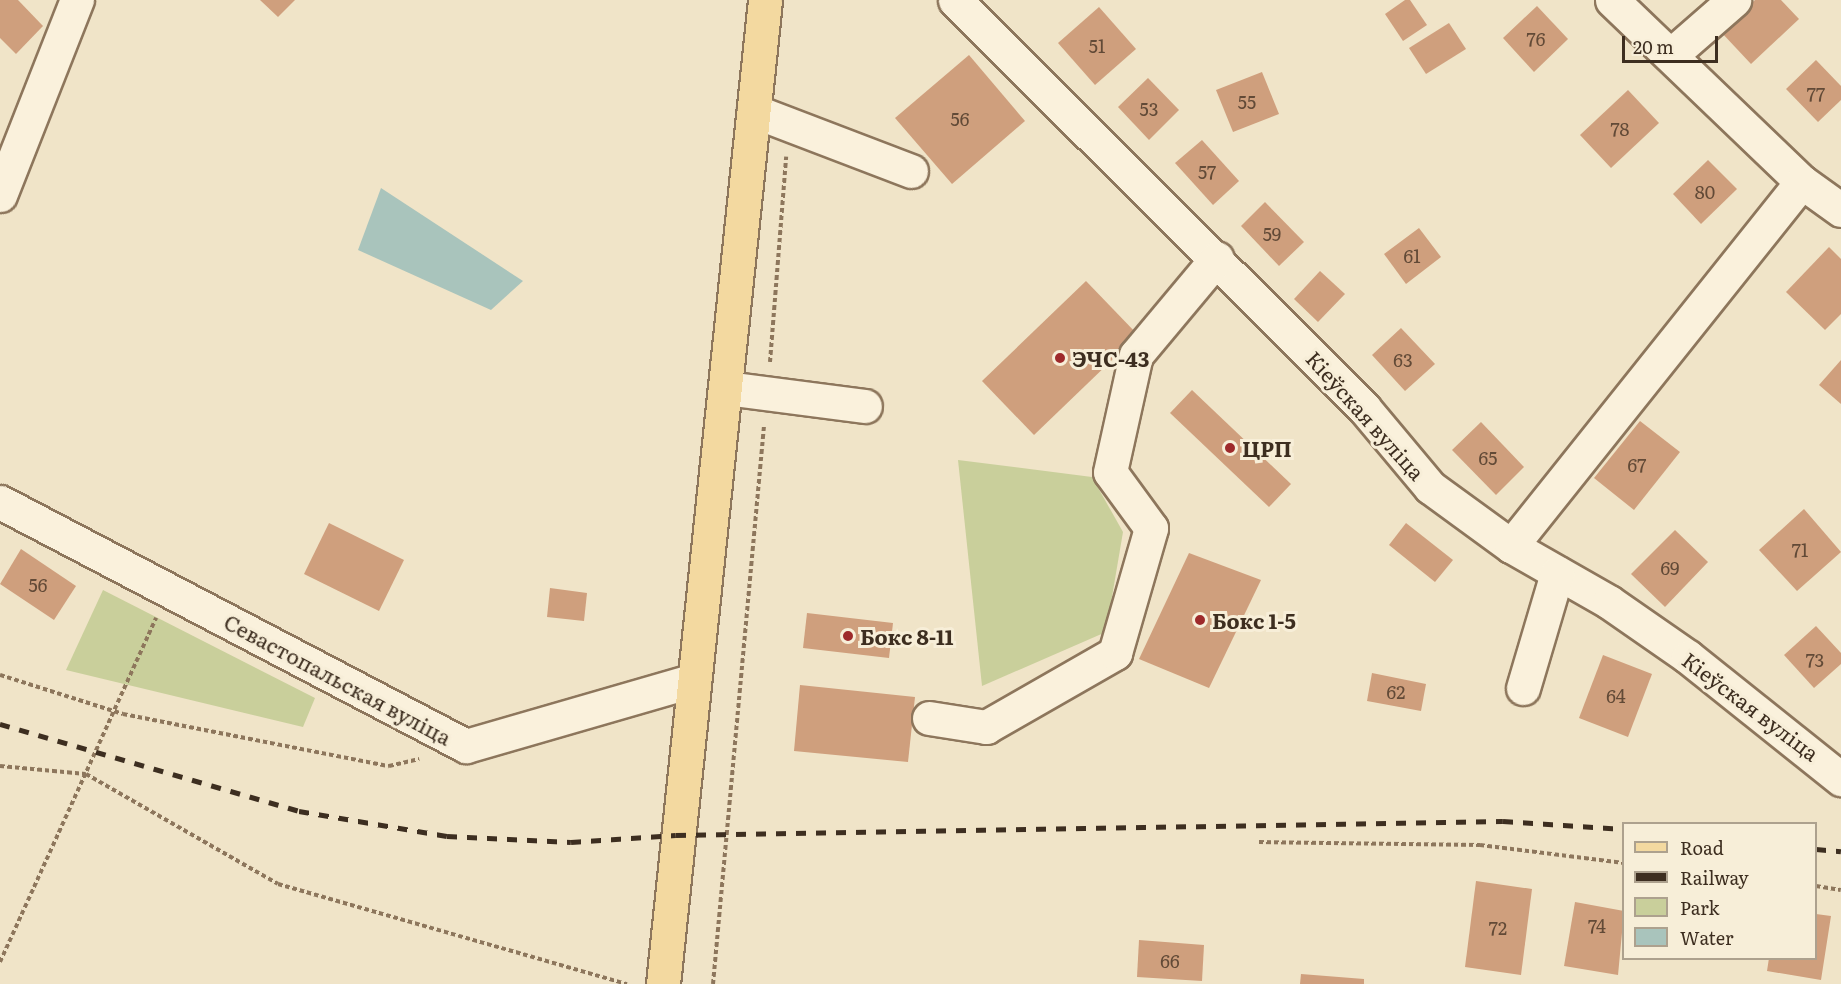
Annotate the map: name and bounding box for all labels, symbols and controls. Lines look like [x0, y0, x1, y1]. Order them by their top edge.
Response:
scale bar [1625, 24, 1721, 62]
house number: 76 [1527, 28, 1545, 50]
text: 20 m [1633, 33, 1674, 60]
house number: 51 [1089, 35, 1105, 57]
house number: 77 [1807, 83, 1825, 105]
house number: 55 [1238, 91, 1256, 113]
house number: 53 [1140, 98, 1158, 120]
house number: 56 [951, 108, 969, 130]
house number: 78 [1610, 118, 1630, 140]
house number: 57 [1198, 161, 1216, 183]
house number: 80 [1695, 181, 1715, 203]
house number: 59 [1263, 223, 1281, 245]
house number: 61 [1404, 245, 1420, 267]
place label: ЭЧС-43 [1072, 345, 1149, 371]
street label: Кіеўская вуліца [1302, 345, 1430, 485]
house number: 63 [1393, 349, 1413, 371]
marker: ЭЧС-43 [1053, 351, 1067, 365]
place label: ЦРП [1242, 435, 1292, 461]
marker: ЦРП [1223, 441, 1237, 455]
house number: 65 [1479, 447, 1497, 469]
house number: 67 [1628, 454, 1646, 476]
house number: 71 [1792, 539, 1808, 561]
house number: 69 [1660, 557, 1680, 579]
house number: 56 [29, 574, 47, 596]
place label: Бокс 1-5 [1212, 607, 1296, 633]
street label: Севастопальская вуліца [220, 608, 456, 750]
marker: Бокс 1-5 [1193, 613, 1207, 627]
place label: Бокс 8-11 [860, 623, 953, 649]
marker: Бокс 8-11 [841, 629, 855, 643]
street label: Кіеўская вуліца [1678, 646, 1824, 766]
house number: 73 [1806, 649, 1824, 671]
house number: 62 [1387, 681, 1405, 703]
house number: 64 [1606, 685, 1626, 707]
legend [1622, 822, 1817, 960]
text: Road [1680, 834, 1724, 861]
text: Railway [1680, 864, 1749, 891]
text: Park [1680, 894, 1719, 921]
house number: 74 [1588, 915, 1606, 937]
house number: 72 [1489, 917, 1507, 939]
text: Water [1680, 924, 1733, 951]
house number: 66 [1160, 950, 1180, 972]

